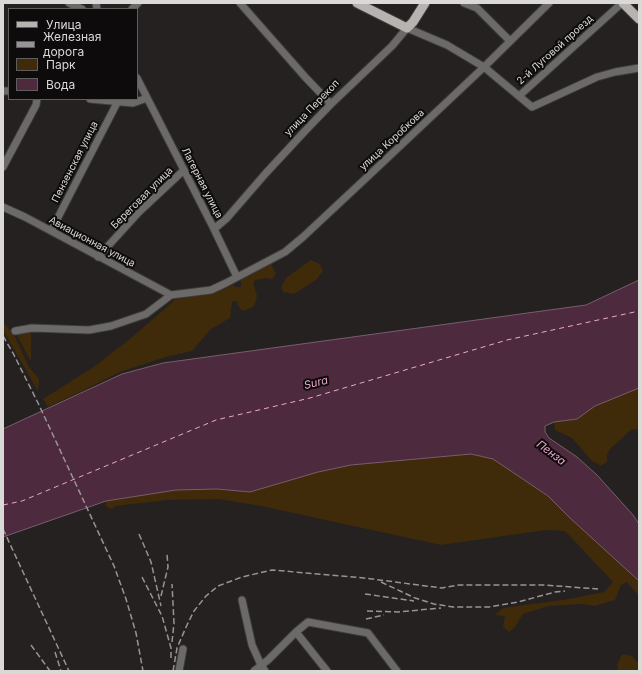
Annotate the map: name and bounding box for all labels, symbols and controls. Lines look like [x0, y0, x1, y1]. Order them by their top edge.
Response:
legend [8, 8, 138, 100]
street label: 2-й Луговой проезд [515, 13, 595, 87]
text: Улица [46, 17, 81, 32]
text: Железная дорога [43, 29, 101, 59]
text: Парк [46, 57, 76, 72]
text: Вода [46, 77, 75, 92]
street label: улица Перекоп [282, 77, 342, 139]
street label: улица Коробкова [357, 107, 427, 173]
street label: Пензенская улица [49, 119, 101, 205]
street label: Лагерная улица [179, 146, 225, 220]
street label: Береговая улица [109, 165, 175, 231]
street label: Авиационная улица [47, 214, 137, 270]
water label: Sura [303, 374, 329, 392]
water label: Пенза [534, 438, 568, 468]

